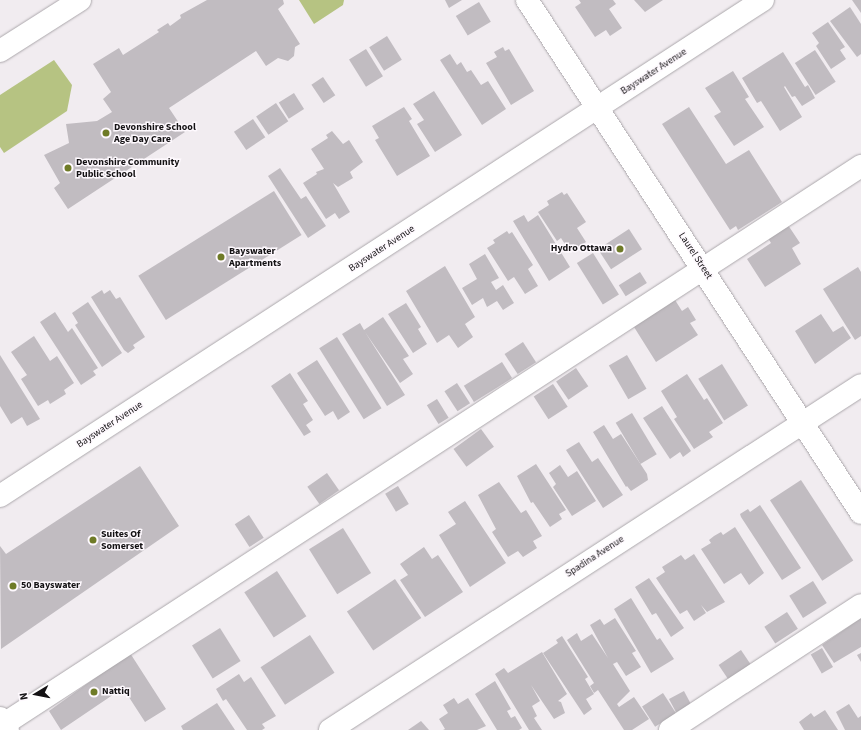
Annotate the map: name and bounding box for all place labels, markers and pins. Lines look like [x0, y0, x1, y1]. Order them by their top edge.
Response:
place label: Devonshire School Age Day Care [114, 121, 196, 144]
marker: Devonshire School Age Day Care [101, 128, 111, 138]
place label: Devonshire Community Public School [76, 156, 180, 180]
marker: Devonshire Community Public School [63, 163, 73, 173]
place label: Hydro Ottawa [551, 243, 612, 255]
marker: Hydro Ottawa [615, 244, 625, 254]
place label: Bayswater Apartments [229, 245, 281, 268]
marker: Bayswater Apartments [216, 252, 226, 262]
place label: Suites Of Somerset [101, 528, 143, 552]
marker: Suites Of Somerset [88, 535, 98, 545]
place label: 50 Bayswater [21, 580, 80, 592]
marker: 50 Bayswater [8, 581, 18, 591]
place label: Nattiq [102, 686, 130, 698]
marker: Nattiq [89, 687, 99, 697]

